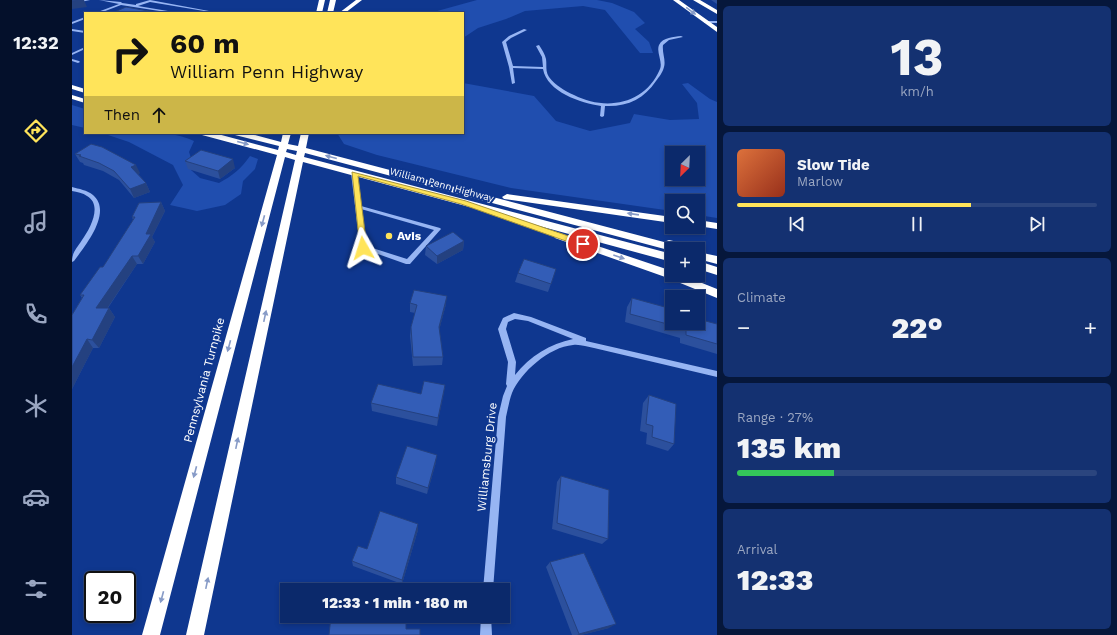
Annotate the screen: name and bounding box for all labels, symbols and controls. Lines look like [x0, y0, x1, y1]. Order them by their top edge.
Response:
one-way arrow [686, 7, 697, 15]
text: 60 m [170, 27, 240, 60]
text: 13 [890, 27, 944, 88]
icon: right [104, 28, 156, 80]
text: 12:32 [13, 32, 59, 53]
text: William Penn Highway [170, 61, 363, 82]
text: km/h [900, 84, 934, 99]
icon: ahead [148, 104, 170, 126]
text: Then [104, 106, 140, 124]
icon: directions [22, 117, 50, 145]
one-way arrow [237, 140, 249, 146]
north arrow [665, 146, 705, 186]
map controls [665, 146, 705, 330]
one-way arrow [325, 154, 337, 160]
text: Slow Tide [797, 156, 870, 174]
street label: William Penn Highway [389, 165, 496, 204]
text: Marlow [797, 174, 843, 189]
button: search [665, 194, 705, 234]
icon: music [22, 208, 50, 236]
one-way arrow [627, 211, 639, 217]
icon: previous [786, 213, 808, 235]
icon: pause [906, 213, 928, 235]
icon: next [1026, 213, 1048, 235]
one-way arrow [260, 215, 266, 227]
position arrow [342, 227, 384, 269]
pin [566, 227, 600, 261]
place label: Avis [397, 229, 422, 243]
marker: Avis [384, 231, 394, 241]
icon: arrive [572, 233, 594, 255]
button: + [665, 242, 705, 282]
one-way arrow [614, 254, 626, 260]
button: − [665, 290, 705, 330]
text: Climate [737, 290, 786, 305]
icon: phone [22, 300, 50, 328]
one-way arrow [262, 309, 268, 322]
text: 22° [891, 310, 943, 345]
text: − [737, 315, 750, 340]
text: + [1084, 315, 1097, 340]
street label: Pennsylvania Turnpike [181, 316, 227, 444]
one-way arrow [226, 341, 232, 353]
icon: climate [22, 392, 50, 420]
street label: Williamsburg Drive [474, 402, 500, 512]
text: Range · 27% [737, 410, 813, 425]
text: 135 km [737, 430, 841, 465]
one-way arrow [235, 436, 241, 449]
one-way arrow [192, 466, 198, 478]
icon: car [22, 483, 50, 511]
text: Arrival [737, 542, 778, 557]
text: 12:33 [737, 562, 813, 597]
speed limit sign: 20 [84, 571, 136, 623]
icon: filters [22, 575, 50, 603]
one-way arrow [204, 577, 210, 589]
one-way arrow [158, 591, 164, 604]
text: 12:33 · 1 min · 180 m [322, 594, 468, 612]

